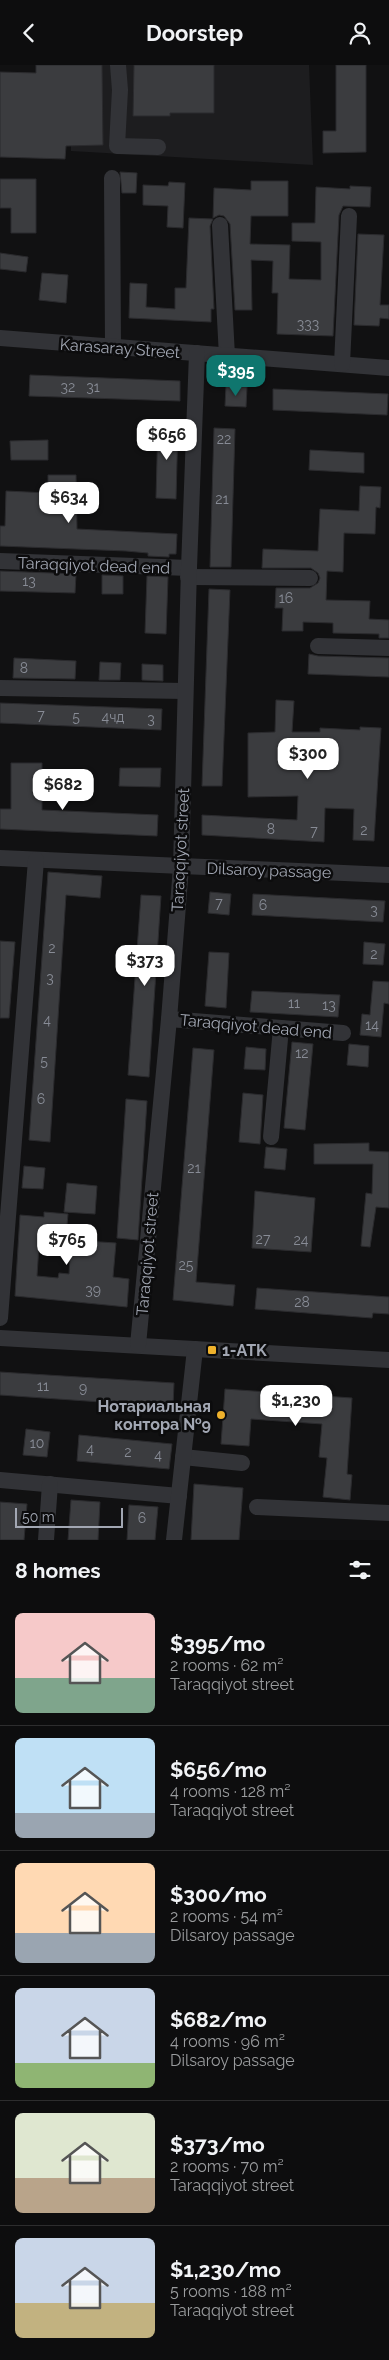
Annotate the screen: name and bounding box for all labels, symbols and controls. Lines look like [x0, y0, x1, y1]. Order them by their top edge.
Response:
icon: back [15, 19, 43, 47]
icon: person [346, 19, 374, 47]
text: Doorstep [146, 20, 243, 46]
house number: 333 [297, 316, 319, 332]
street label: Karasaray Street [59, 335, 181, 362]
pin: $395 [206, 355, 266, 397]
text: $395 [217, 361, 255, 380]
house number: 32 [61, 379, 75, 395]
house number: 31 [86, 379, 100, 395]
pin: $656 [137, 419, 197, 461]
text: $656 [148, 425, 186, 444]
house number: 22 [217, 431, 231, 447]
pin: $634 [39, 481, 99, 524]
text: $634 [50, 488, 88, 507]
house number: 21 [215, 491, 229, 507]
street label: Taraqqiyot dead end [18, 553, 170, 578]
house number: 13 [22, 573, 36, 589]
house number: 16 [279, 590, 293, 606]
house number: 8 [20, 660, 28, 676]
house number: 7 [37, 707, 45, 723]
house number: 5 [72, 709, 80, 725]
house number: 4чд [102, 709, 125, 725]
house number: 3 [147, 711, 155, 727]
pin: $300 [278, 737, 338, 780]
text: $300 [289, 744, 327, 763]
pin: $682 [33, 769, 93, 811]
text: $682 [44, 775, 82, 794]
street label: Taraqqiyot street [168, 787, 193, 912]
house number: 8 [267, 821, 275, 837]
house number: 2 [360, 822, 368, 838]
house number: 7 [310, 823, 318, 839]
street label: Dilsaroy passage [206, 859, 332, 882]
house number: 7 [215, 895, 223, 911]
house number: 6 [259, 897, 267, 913]
house number: 3 [370, 902, 378, 918]
house number: 2 [48, 940, 56, 956]
pin: $373 [115, 945, 175, 987]
house number: 2 [370, 946, 378, 962]
text: $373 [127, 951, 163, 970]
house number: 3 [46, 970, 54, 986]
house number: 11 [288, 995, 300, 1011]
house number: 13 [322, 997, 336, 1013]
street label: Taraqqiyot dead end [179, 1010, 333, 1043]
house number: 4 [43, 1012, 51, 1028]
house number: 14 [365, 1017, 379, 1033]
house number: 12 [295, 1045, 309, 1061]
house number: 5 [40, 1053, 48, 1069]
house number: 6 [37, 1091, 45, 1107]
house number: 21 [187, 1160, 201, 1176]
street label: Taraqqiyot street [133, 1191, 162, 1317]
pin: $765 [37, 1223, 97, 1266]
text: $765 [48, 1230, 86, 1249]
house number: 27 [256, 1231, 271, 1247]
house number: 24 [294, 1232, 309, 1248]
house number: 25 [179, 1257, 194, 1273]
house number: 39 [85, 1282, 101, 1298]
house number: 28 [294, 1294, 310, 1310]
place label: 1-ATK [222, 1341, 267, 1360]
marker: 1-ATK [206, 1344, 218, 1356]
house number: 11 [37, 1378, 49, 1394]
house number: 9 [79, 1380, 87, 1396]
pin: $1,230 [255, 1385, 337, 1427]
text: $1,230 [271, 1391, 321, 1410]
place label: Нотариальная контора №9 [97, 1397, 211, 1434]
marker: Нотариальная контора №9 [215, 1409, 227, 1421]
house number: 10 [30, 1435, 44, 1451]
house number: 4 [86, 1441, 94, 1457]
house number: 2 [124, 1444, 132, 1460]
house number: 4 [154, 1447, 162, 1463]
scale bar [15, 1505, 122, 1528]
text: 50 m [22, 1509, 55, 1525]
house number: 6 [138, 1510, 146, 1526]
icon: filters [346, 1556, 374, 1584]
text: 8 homes [15, 1558, 101, 1583]
text: $395/mo [170, 1631, 265, 1656]
icon: home [55, 1633, 115, 1693]
text: 2 rooms · 62 m² [170, 1656, 283, 1675]
text: Taraqqiyot street [170, 1675, 294, 1694]
text: $656/mo [170, 1757, 267, 1782]
icon: home [55, 1758, 115, 1818]
text: 4 rooms · 128 m² [170, 1782, 291, 1801]
text: Taraqqiyot street [170, 1801, 294, 1820]
text: $300/mo [170, 1882, 267, 1907]
icon: home [55, 1883, 115, 1943]
text: 2 rooms · 54 m² [170, 1907, 283, 1926]
text: Dilsaroy passage [170, 1926, 295, 1945]
text: $682/mo [170, 2007, 267, 2032]
icon: home [55, 2008, 115, 2068]
text: 4 rooms · 96 m² [170, 2032, 285, 2051]
text: Dilsaroy passage [170, 2051, 295, 2070]
text: $373/mo [170, 2132, 265, 2157]
icon: home [55, 2133, 115, 2193]
text: 2 rooms · 70 m² [170, 2157, 284, 2176]
text: Taraqqiyot street [170, 2176, 294, 2195]
text: $1,230/mo [170, 2257, 281, 2282]
icon: home [55, 2258, 115, 2318]
text: 5 rooms · 188 m² [170, 2282, 292, 2301]
text: Taraqqiyot street [170, 2301, 294, 2320]

